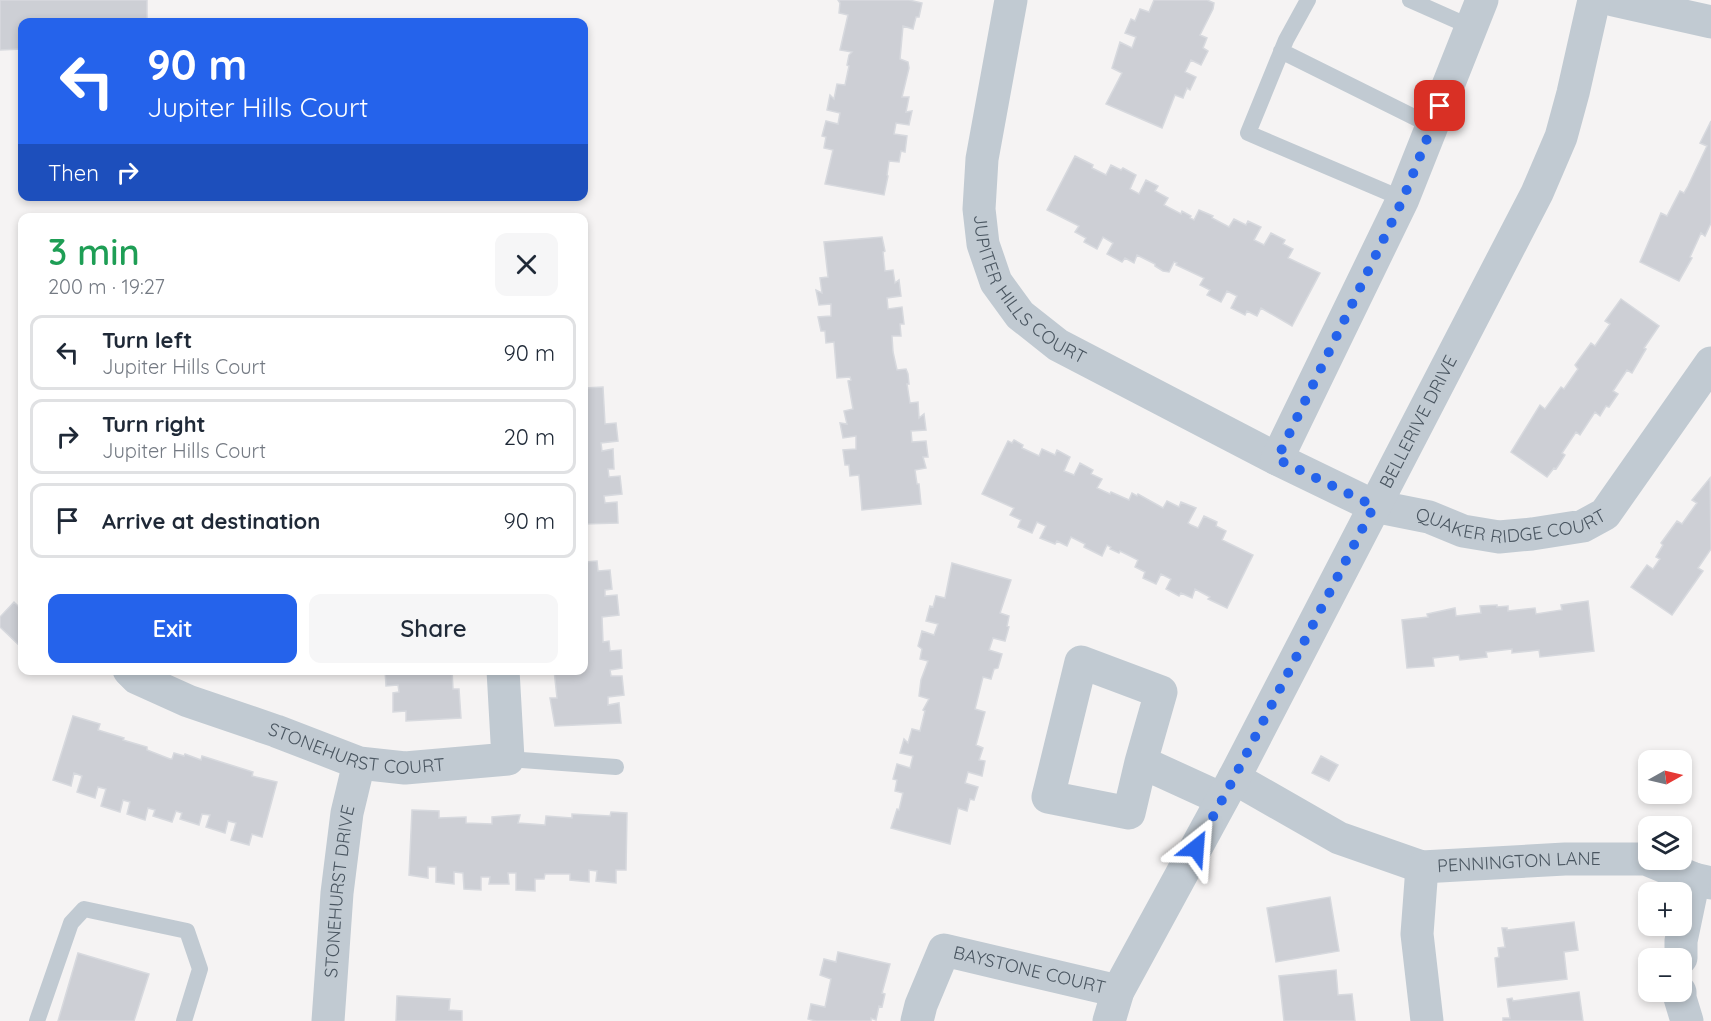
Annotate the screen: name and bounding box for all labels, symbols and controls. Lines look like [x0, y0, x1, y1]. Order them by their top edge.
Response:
text: 90 m [147, 38, 247, 91]
icon: left [48, 42, 126, 120]
pin [1414, 80, 1465, 131]
icon: arrive [1423, 89, 1456, 122]
text: Jupiter Hills Court [147, 90, 369, 124]
icon: right [111, 156, 144, 189]
text: Then [48, 159, 99, 187]
street label: JUPITER HILLS COURT [969, 213, 1091, 369]
text: 3 min [48, 229, 140, 274]
button: close [495, 233, 558, 296]
text: 200 m · 19:27 [48, 274, 165, 299]
text: Turn left [102, 326, 192, 354]
icon: left [51, 336, 84, 369]
text: 90 m [504, 339, 555, 367]
street label: BELLERIVE DRIVE [1374, 351, 1462, 492]
text: Jupiter Hills Court [102, 354, 266, 379]
text: Turn right [102, 410, 206, 438]
icon: right [51, 420, 84, 453]
text: 20 m [504, 423, 555, 451]
text: Jupiter Hills Court [102, 438, 266, 463]
street label: QUAKER RIDGE COURT [1410, 497, 1606, 523]
text: QUAKER RIDGE COURT [1414, 503, 1610, 548]
icon: arrive [51, 504, 84, 537]
text: Arrive at destination [102, 507, 320, 535]
text: 90 m [504, 507, 555, 535]
button: Exit [48, 594, 297, 663]
button: Share [309, 594, 558, 663]
street label: STONEHURST COURT [265, 717, 446, 779]
north arrow [1638, 750, 1692, 804]
map controls [1638, 750, 1692, 1002]
street label: STONEHURST DRIVE [319, 803, 359, 979]
position arrow [1164, 816, 1228, 880]
button: layers [1638, 816, 1692, 870]
street label: PENNINGTON LANE [1437, 847, 1601, 877]
button: + [1638, 882, 1692, 936]
street label: BAYSTONE COURT [951, 941, 1108, 999]
button: − [1638, 948, 1692, 1002]

